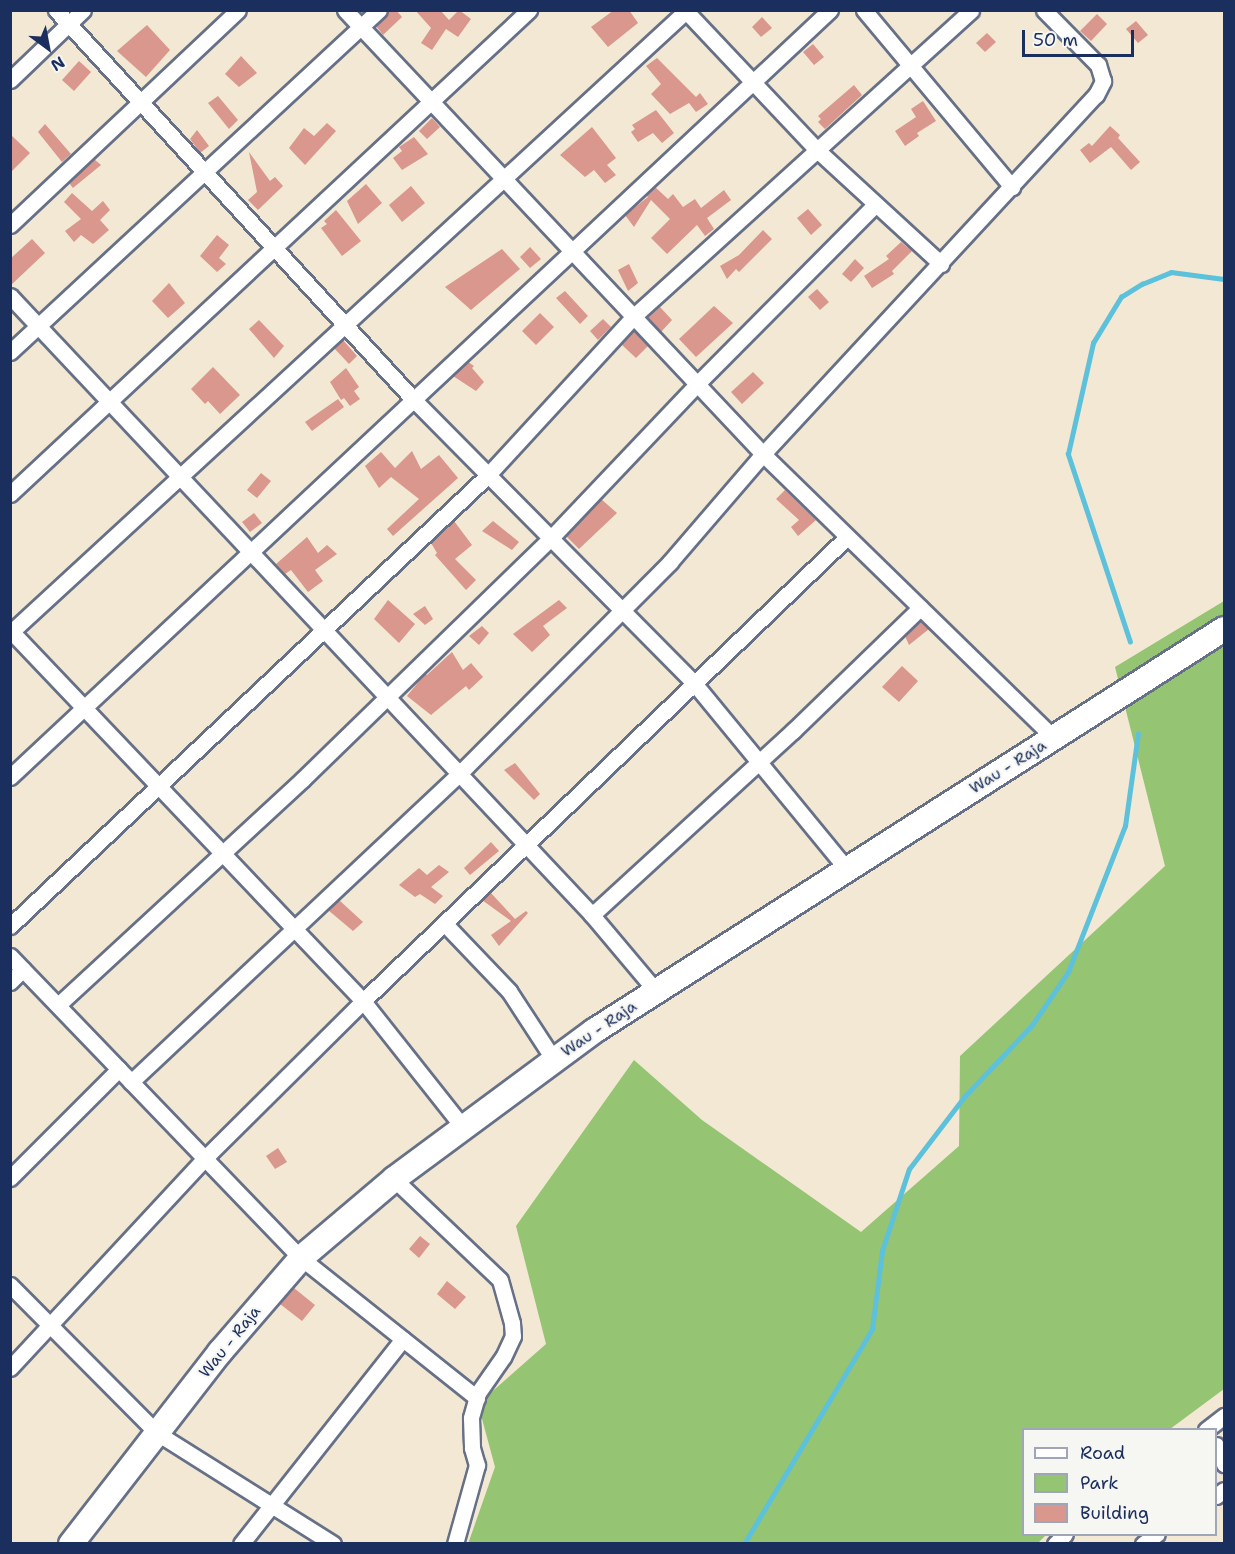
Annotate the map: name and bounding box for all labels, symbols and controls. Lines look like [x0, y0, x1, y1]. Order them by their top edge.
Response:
north arrow [18, 18, 78, 78]
scale bar [1025, 18, 1138, 56]
text: 50 m [1033, 28, 1078, 52]
text: N [47, 51, 69, 76]
street label: Wau - Raja [966, 736, 1050, 798]
street label: Wau - Raja [558, 997, 640, 1061]
street label: Wau - Raja [195, 1302, 265, 1382]
legend [1022, 1428, 1217, 1536]
text: Road [1080, 1441, 1125, 1465]
text: Park [1080, 1471, 1119, 1495]
text: Building [1080, 1501, 1149, 1525]

